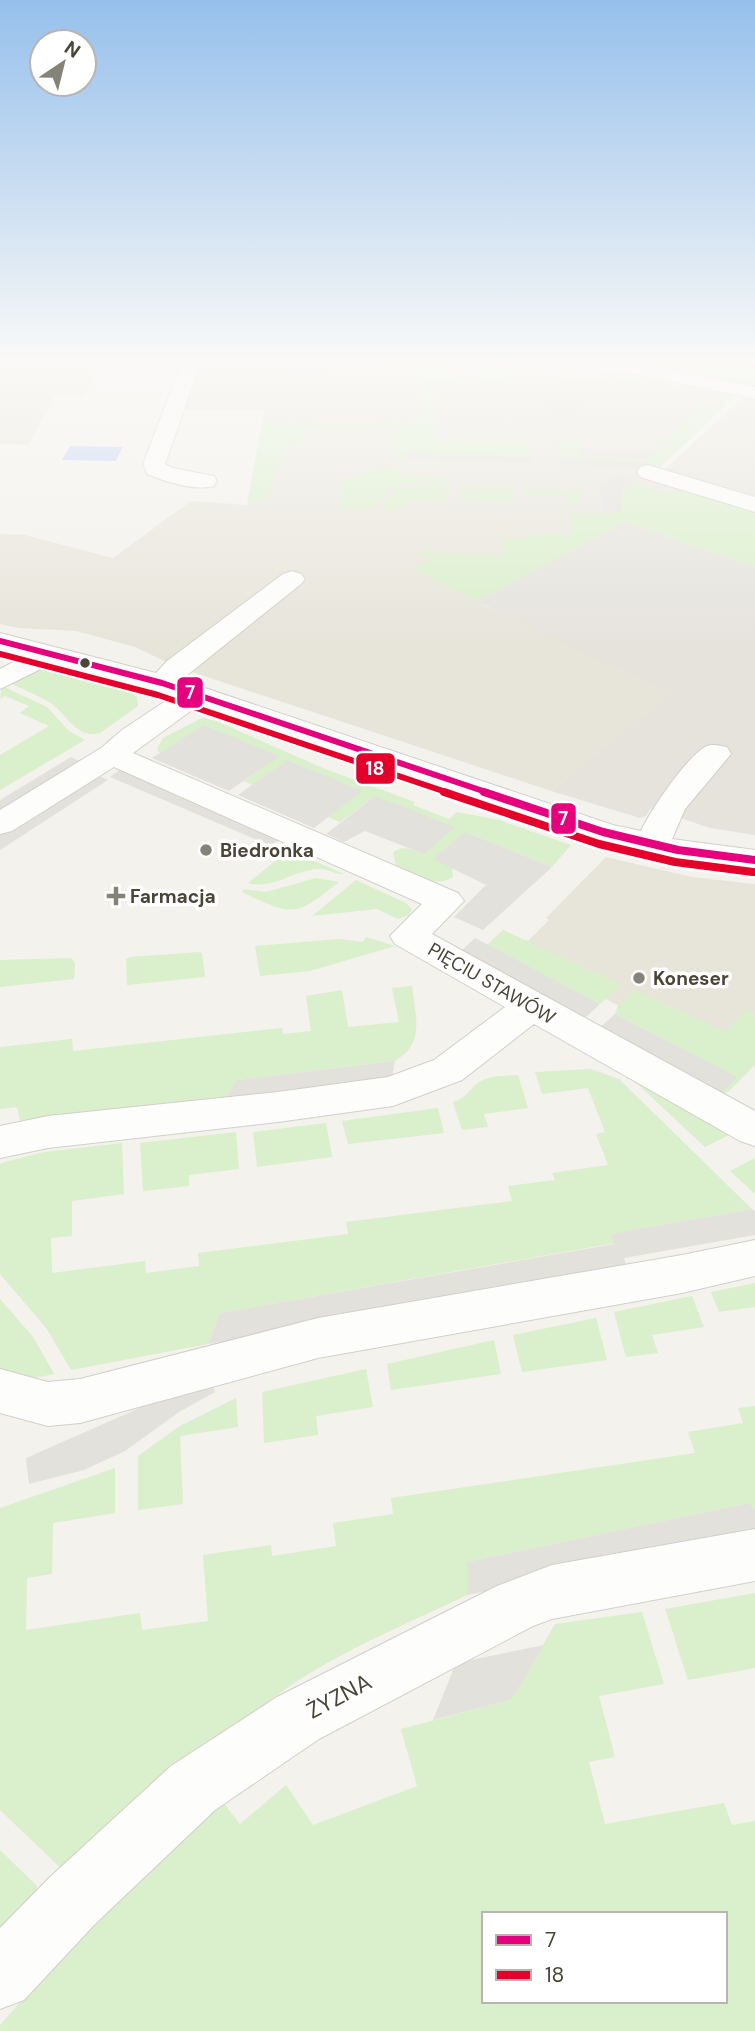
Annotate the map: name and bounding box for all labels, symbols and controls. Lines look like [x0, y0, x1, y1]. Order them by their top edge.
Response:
north arrow [28, 28, 98, 98]
text: N [60, 35, 85, 64]
unlabelled marker [78, 656, 92, 670]
line badge: 7 [176, 676, 204, 709]
text: 7 [185, 680, 195, 705]
line badge: 18 [355, 752, 396, 785]
text: 18 [366, 756, 384, 781]
line badge: 7 [550, 802, 577, 835]
text: 7 [558, 806, 568, 831]
place label: Biedronka [220, 838, 314, 863]
marker: Biedronka [198, 842, 214, 858]
place label: Farmacja [130, 884, 216, 909]
marker: Farmacja [108, 888, 124, 904]
street label: PIĘCIU STAWÓW [423, 937, 560, 1030]
place label: Koneser [653, 966, 729, 991]
marker: Koneser [631, 970, 647, 986]
street label: ŻYZNA [301, 1666, 377, 1726]
legend [482, 1912, 727, 2003]
text: 7 [545, 1926, 556, 1954]
text: 18 [545, 1961, 564, 1989]

